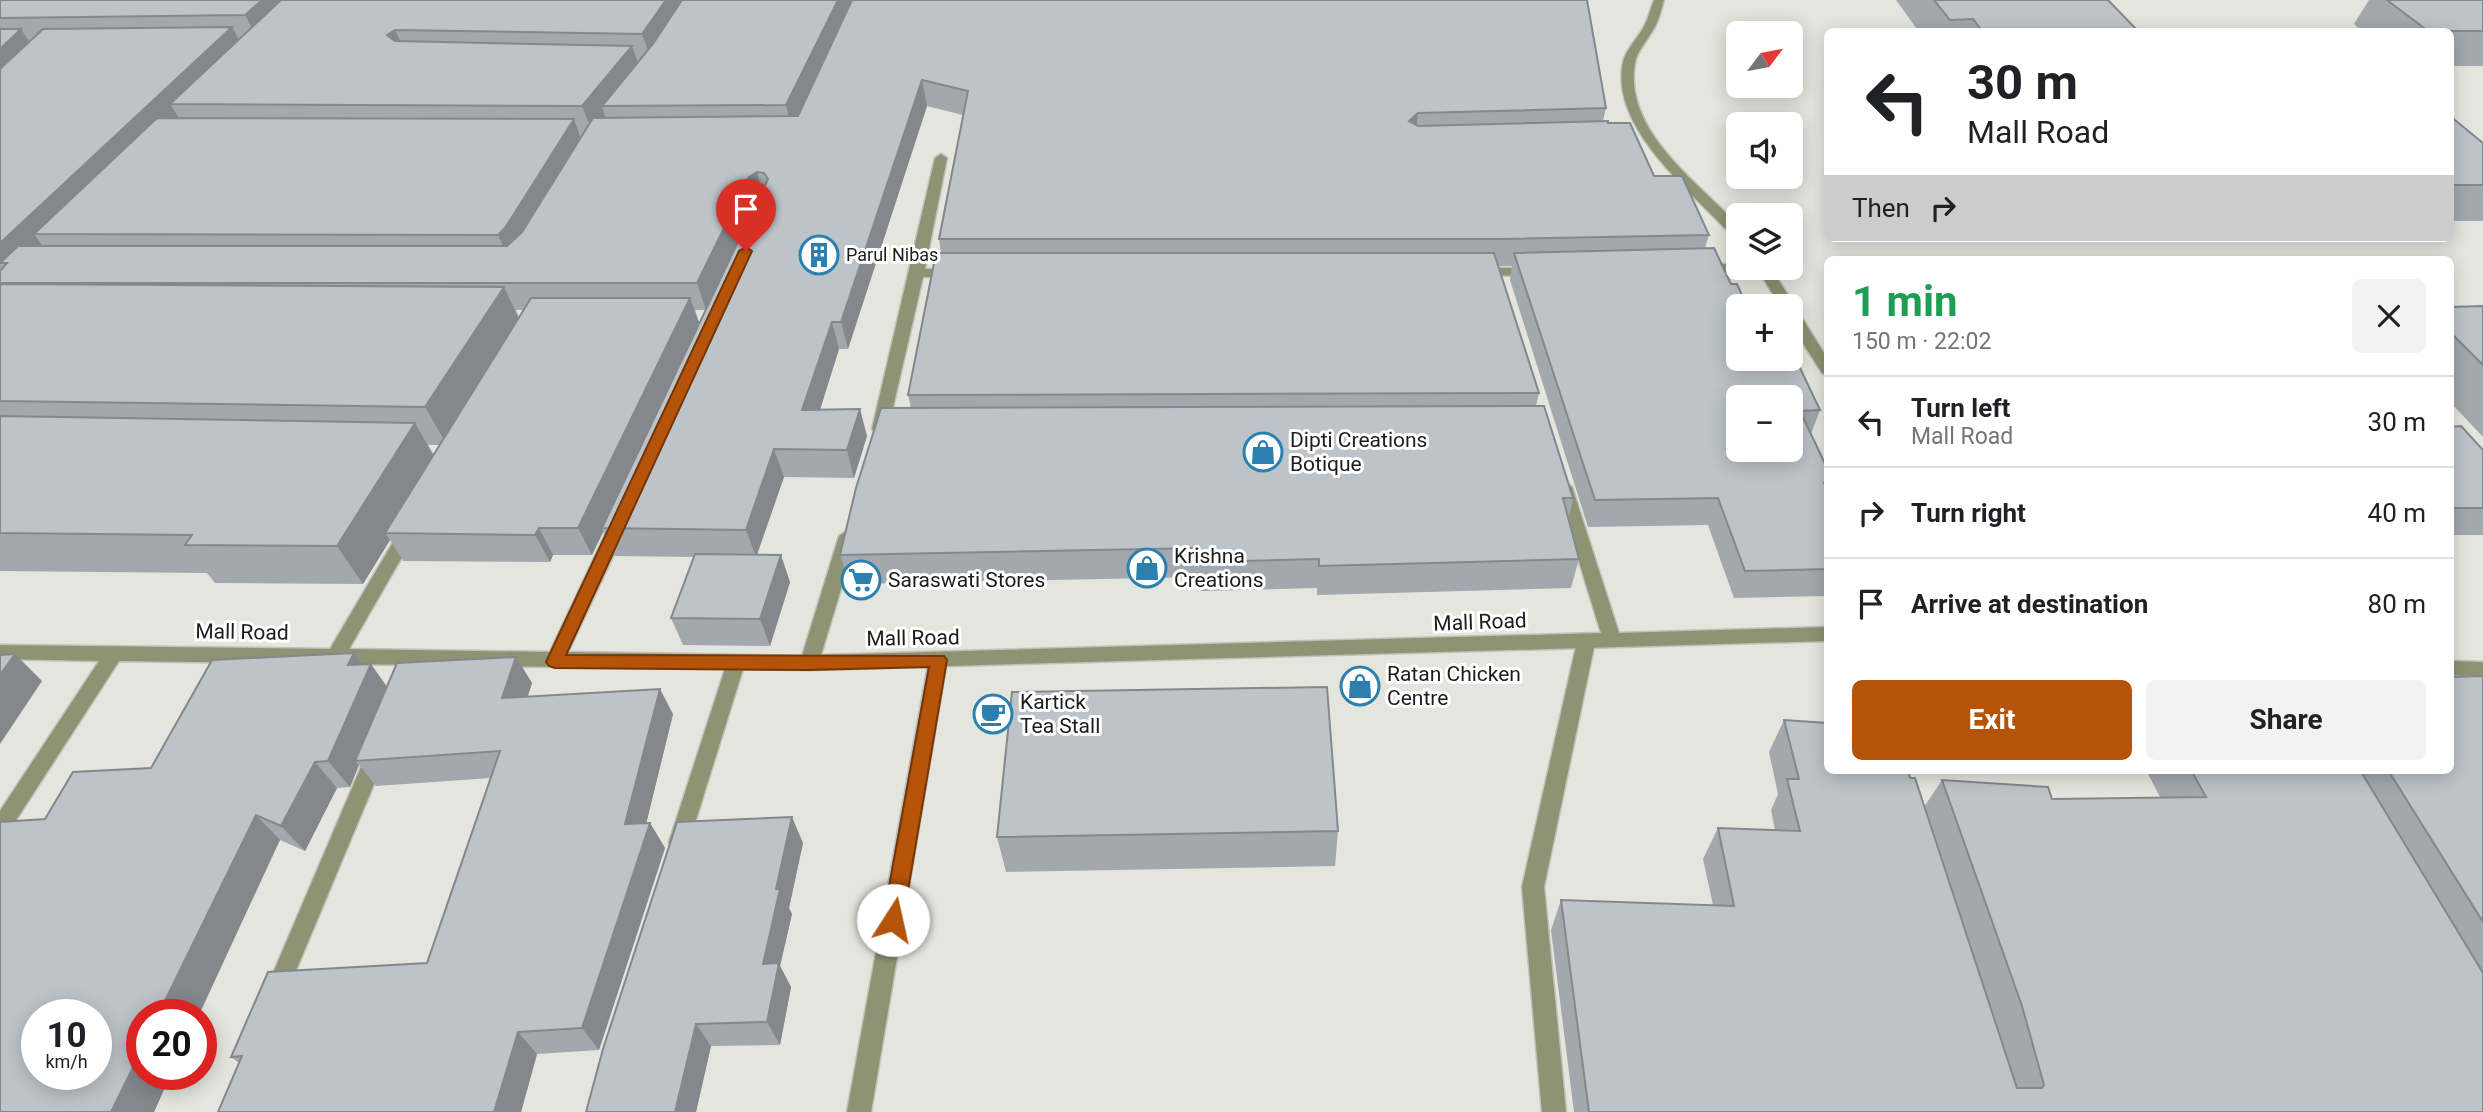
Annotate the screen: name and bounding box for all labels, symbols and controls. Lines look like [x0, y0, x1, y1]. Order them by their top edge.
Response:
north arrow [1726, 21, 1802, 98]
map controls [1726, 21, 1803, 462]
text: 30 m [1967, 54, 2078, 111]
icon: left [1852, 56, 1943, 147]
button: sound [1726, 112, 1803, 189]
text: Mall Road [1967, 113, 2109, 151]
pin [716, 179, 776, 251]
icon: right [1924, 189, 1962, 227]
icon: arrive [727, 190, 765, 228]
text: Then [1852, 193, 1910, 223]
button: layers [1726, 203, 1803, 280]
building icon: Parul Nibas [798, 234, 840, 276]
place label: Parul Nibas [846, 244, 938, 265]
text: 1 min [1852, 277, 1958, 326]
button: close [2352, 279, 2426, 353]
button: + [1726, 294, 1803, 371]
text: 150 m · 22:02 [1852, 328, 1991, 355]
button: − [1726, 385, 1803, 462]
text: Turn left [1911, 393, 2010, 423]
icon: left [1852, 403, 1890, 441]
text: 30 m [2368, 407, 2426, 437]
text: Mall Road [1911, 423, 2013, 450]
place label: Dipti Creations Botique [1290, 428, 1427, 476]
shop icon: Dipti Creations Botique [1242, 431, 1284, 473]
icon: right [1852, 494, 1890, 532]
text: Turn right [1911, 498, 2026, 528]
text: 40 m [2368, 498, 2426, 528]
place label: Krishna Creations [1174, 544, 1264, 592]
shop icon: Krishna Creations [1126, 547, 1168, 589]
supermarket icon: Saraswati Stores [840, 559, 882, 601]
place label: Saraswati Stores [888, 568, 1045, 592]
icon: arrive [1852, 585, 1890, 623]
text: Arrive at destination [1911, 589, 2148, 619]
text: 80 m [2368, 589, 2426, 619]
street label: Mall Road [1433, 608, 1527, 636]
street label: Mall Road [195, 619, 289, 645]
street label: Mall Road [866, 625, 960, 651]
place label: Ratan Chicken Centre [1387, 662, 1521, 710]
shop icon: Ratan Chicken Centre [1339, 665, 1381, 707]
button: Exit [1852, 680, 2132, 760]
button: Share [2146, 680, 2426, 760]
place label: Kartick Tea Stall [1020, 690, 1100, 738]
cafe icon: Kartick Tea Stall [972, 693, 1014, 735]
position arrow [856, 883, 930, 957]
speed limit sign: 20 [126, 999, 217, 1090]
text: 10 [46, 1015, 87, 1056]
text: km/h [45, 1051, 88, 1072]

